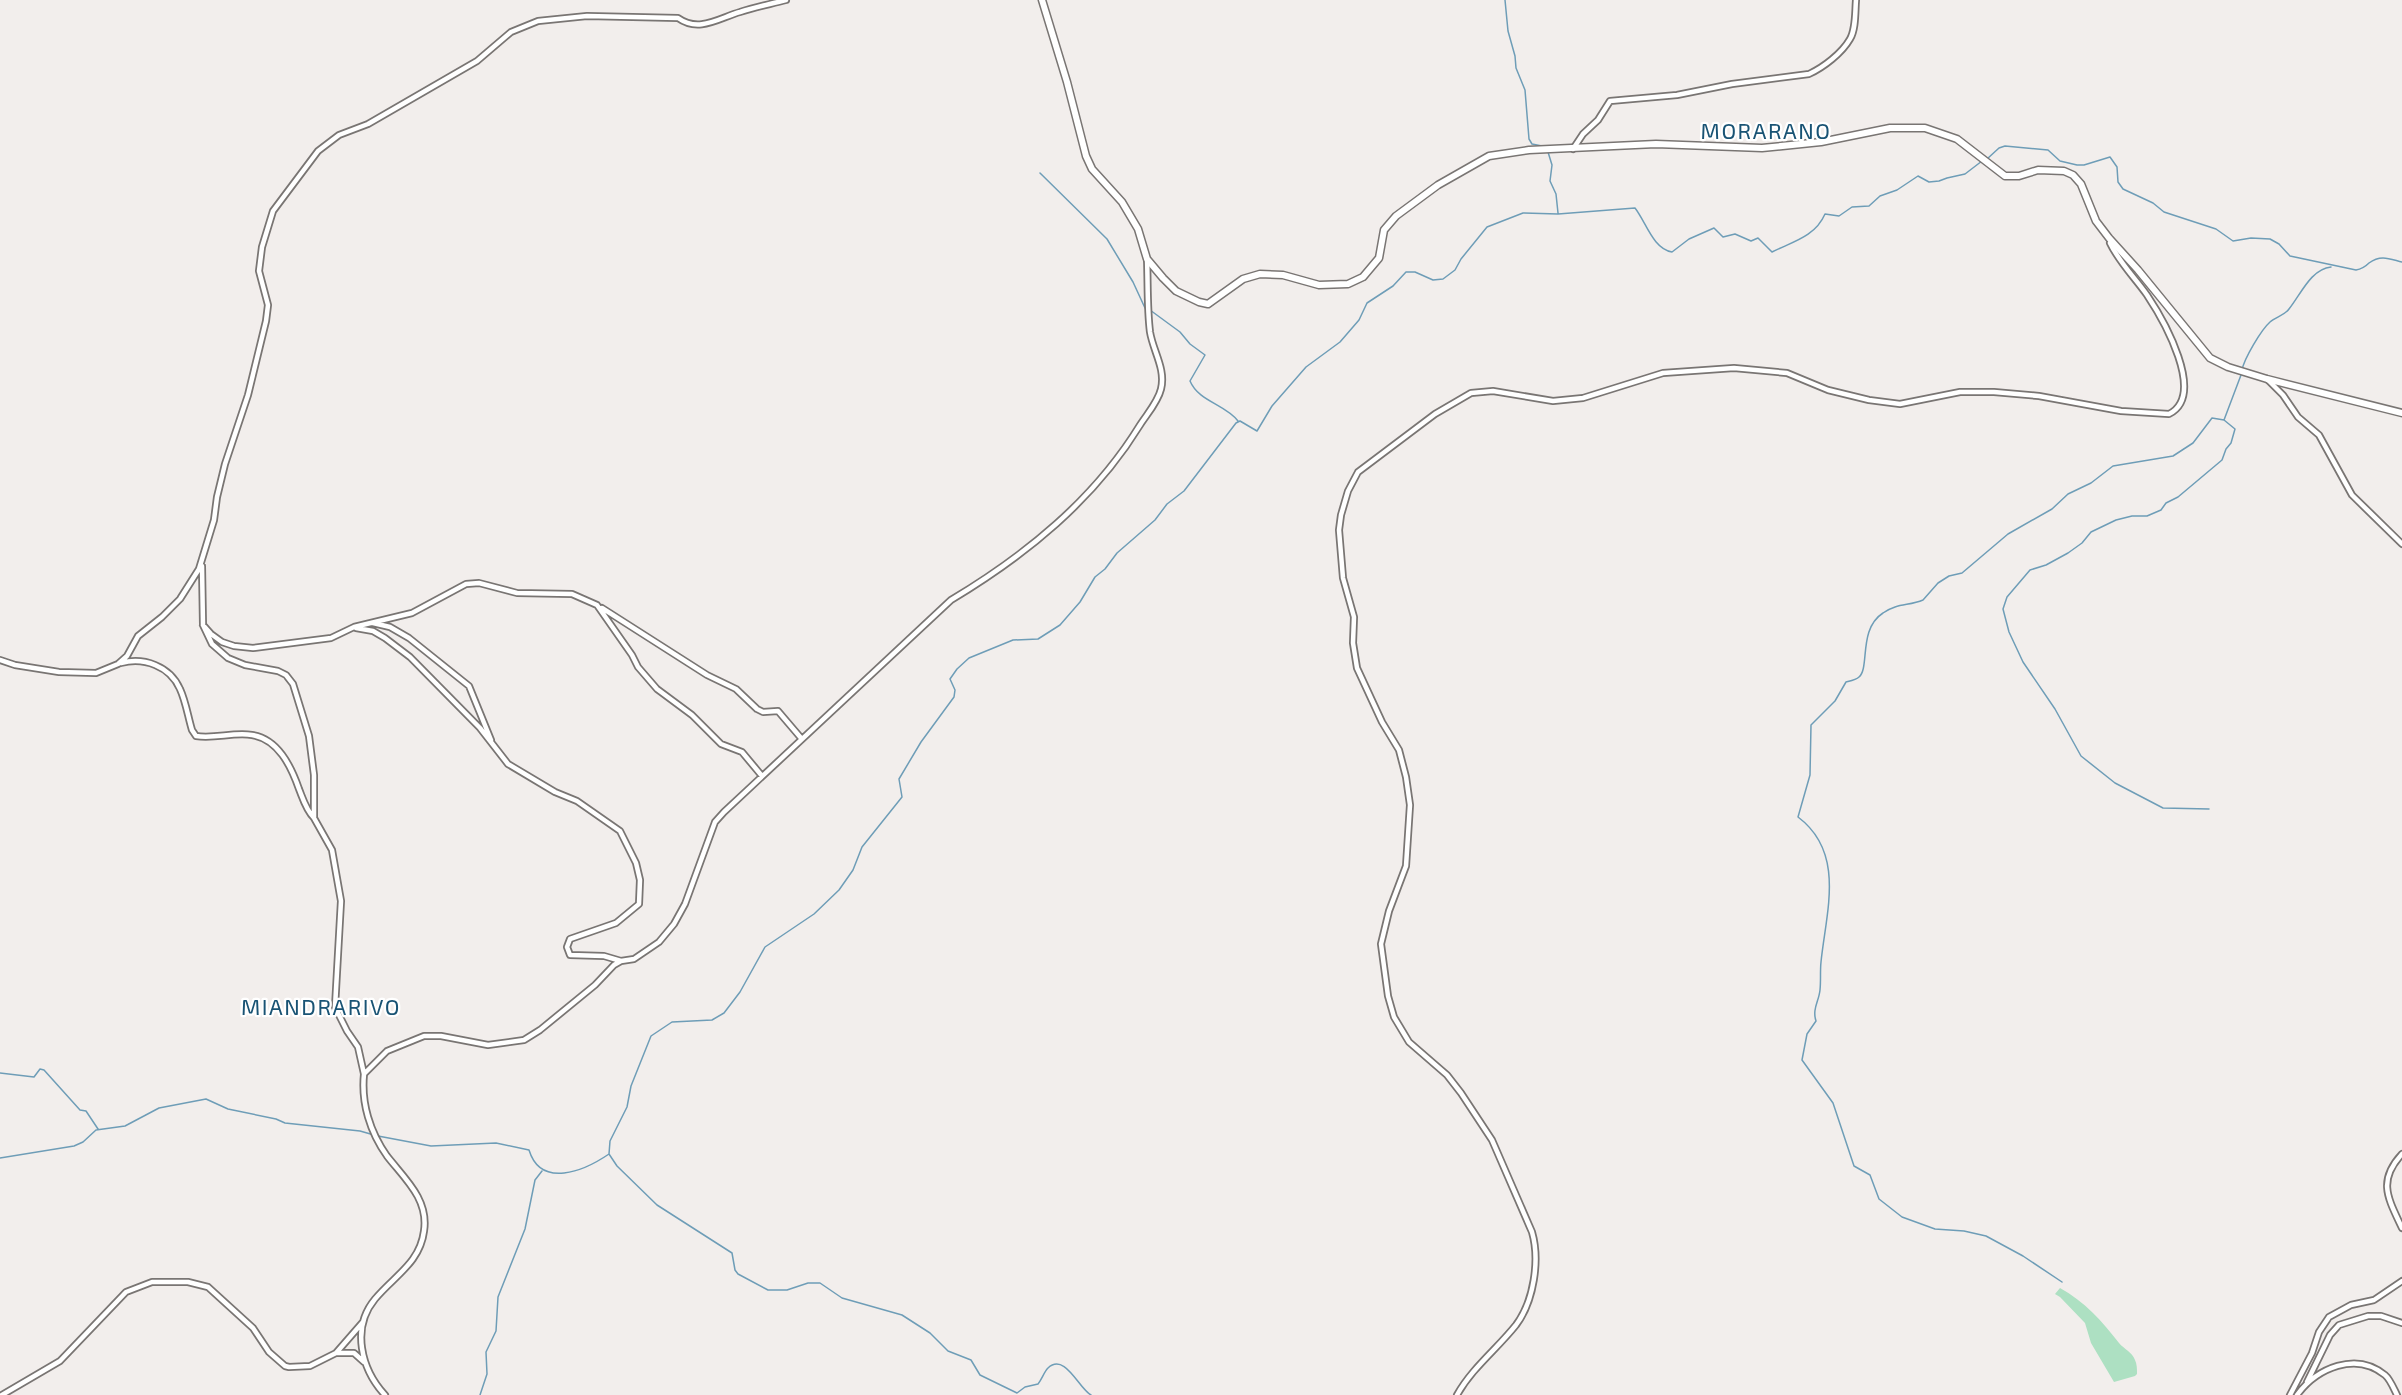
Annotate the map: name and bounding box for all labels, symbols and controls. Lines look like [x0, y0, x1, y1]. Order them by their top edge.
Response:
district label: MORARANO [1701, 117, 1831, 143]
district label: MIANDRARIVO [241, 993, 401, 1019]

